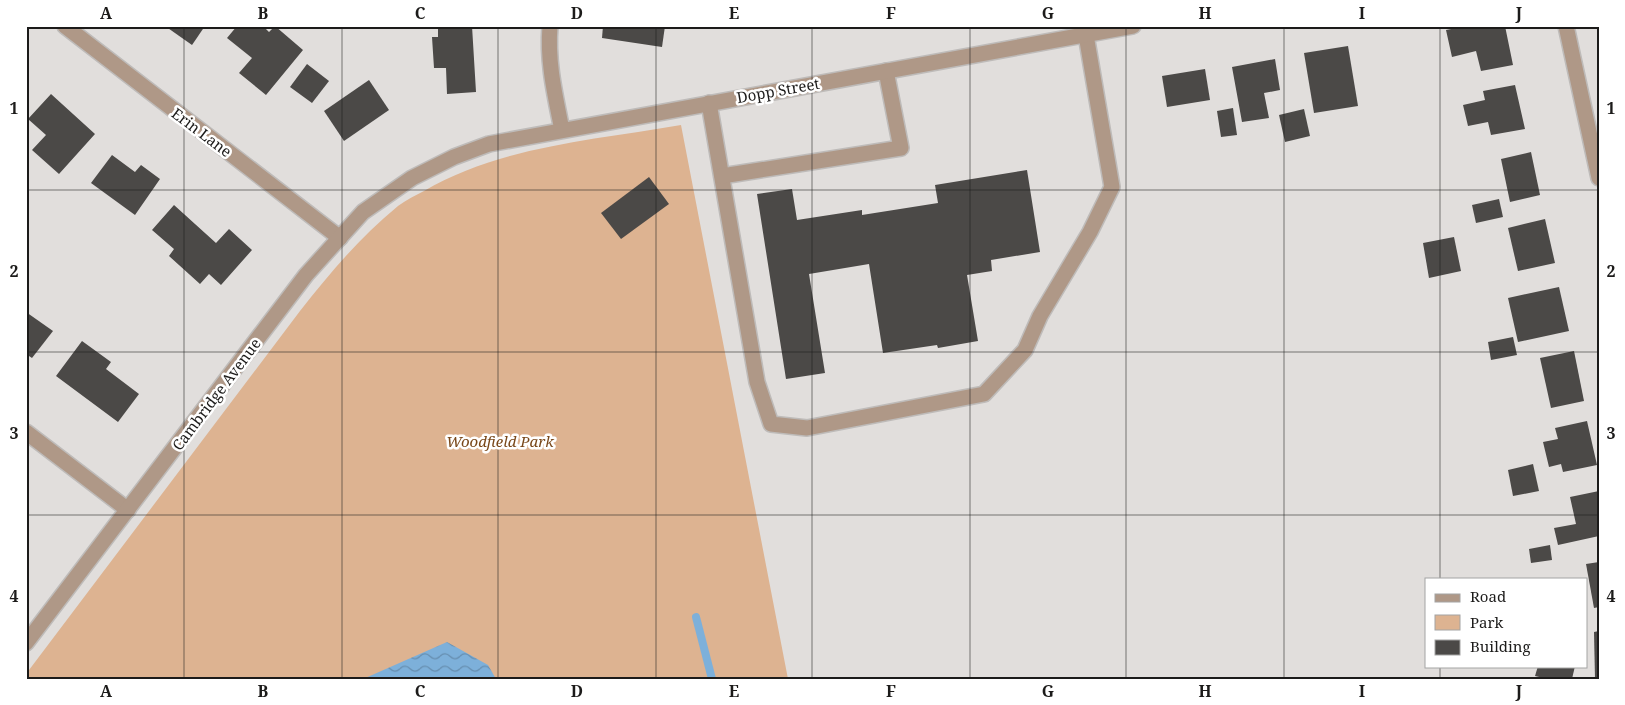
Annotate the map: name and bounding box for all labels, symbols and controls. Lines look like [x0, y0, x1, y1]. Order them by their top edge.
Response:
text: A [100, 2, 113, 24]
text: B [258, 2, 269, 24]
text: C [415, 2, 426, 24]
text: D [571, 2, 583, 24]
text: E [729, 2, 739, 24]
text: F [886, 2, 896, 24]
text: G [1042, 2, 1054, 24]
text: H [1198, 2, 1212, 24]
text: I [1359, 2, 1365, 24]
text: J [1515, 2, 1523, 24]
street label: Dopp Street [735, 73, 821, 107]
text: 1 [9, 97, 19, 119]
text: 1 [1606, 97, 1616, 119]
street label: Erin Lane [168, 103, 236, 161]
text: 2 [9, 260, 19, 282]
text: 2 [1606, 260, 1616, 282]
street label: Cambridge Avenue [167, 334, 265, 454]
text: 3 [9, 422, 19, 444]
text: 3 [1606, 422, 1616, 444]
park label: Woodfield Park [446, 431, 554, 451]
legend [1425, 578, 1588, 668]
text: 4 [9, 585, 19, 607]
text: 4 [1606, 585, 1616, 607]
text: Road [1470, 586, 1506, 606]
text: Park [1470, 612, 1504, 632]
text: Building [1470, 636, 1531, 656]
text: A [100, 680, 113, 702]
text: B [258, 680, 269, 702]
text: C [415, 680, 426, 702]
text: D [571, 680, 583, 702]
text: E [729, 680, 739, 702]
text: F [886, 680, 896, 702]
text: G [1042, 680, 1054, 702]
text: H [1198, 680, 1212, 702]
text: I [1359, 680, 1365, 702]
text: J [1515, 680, 1523, 702]

